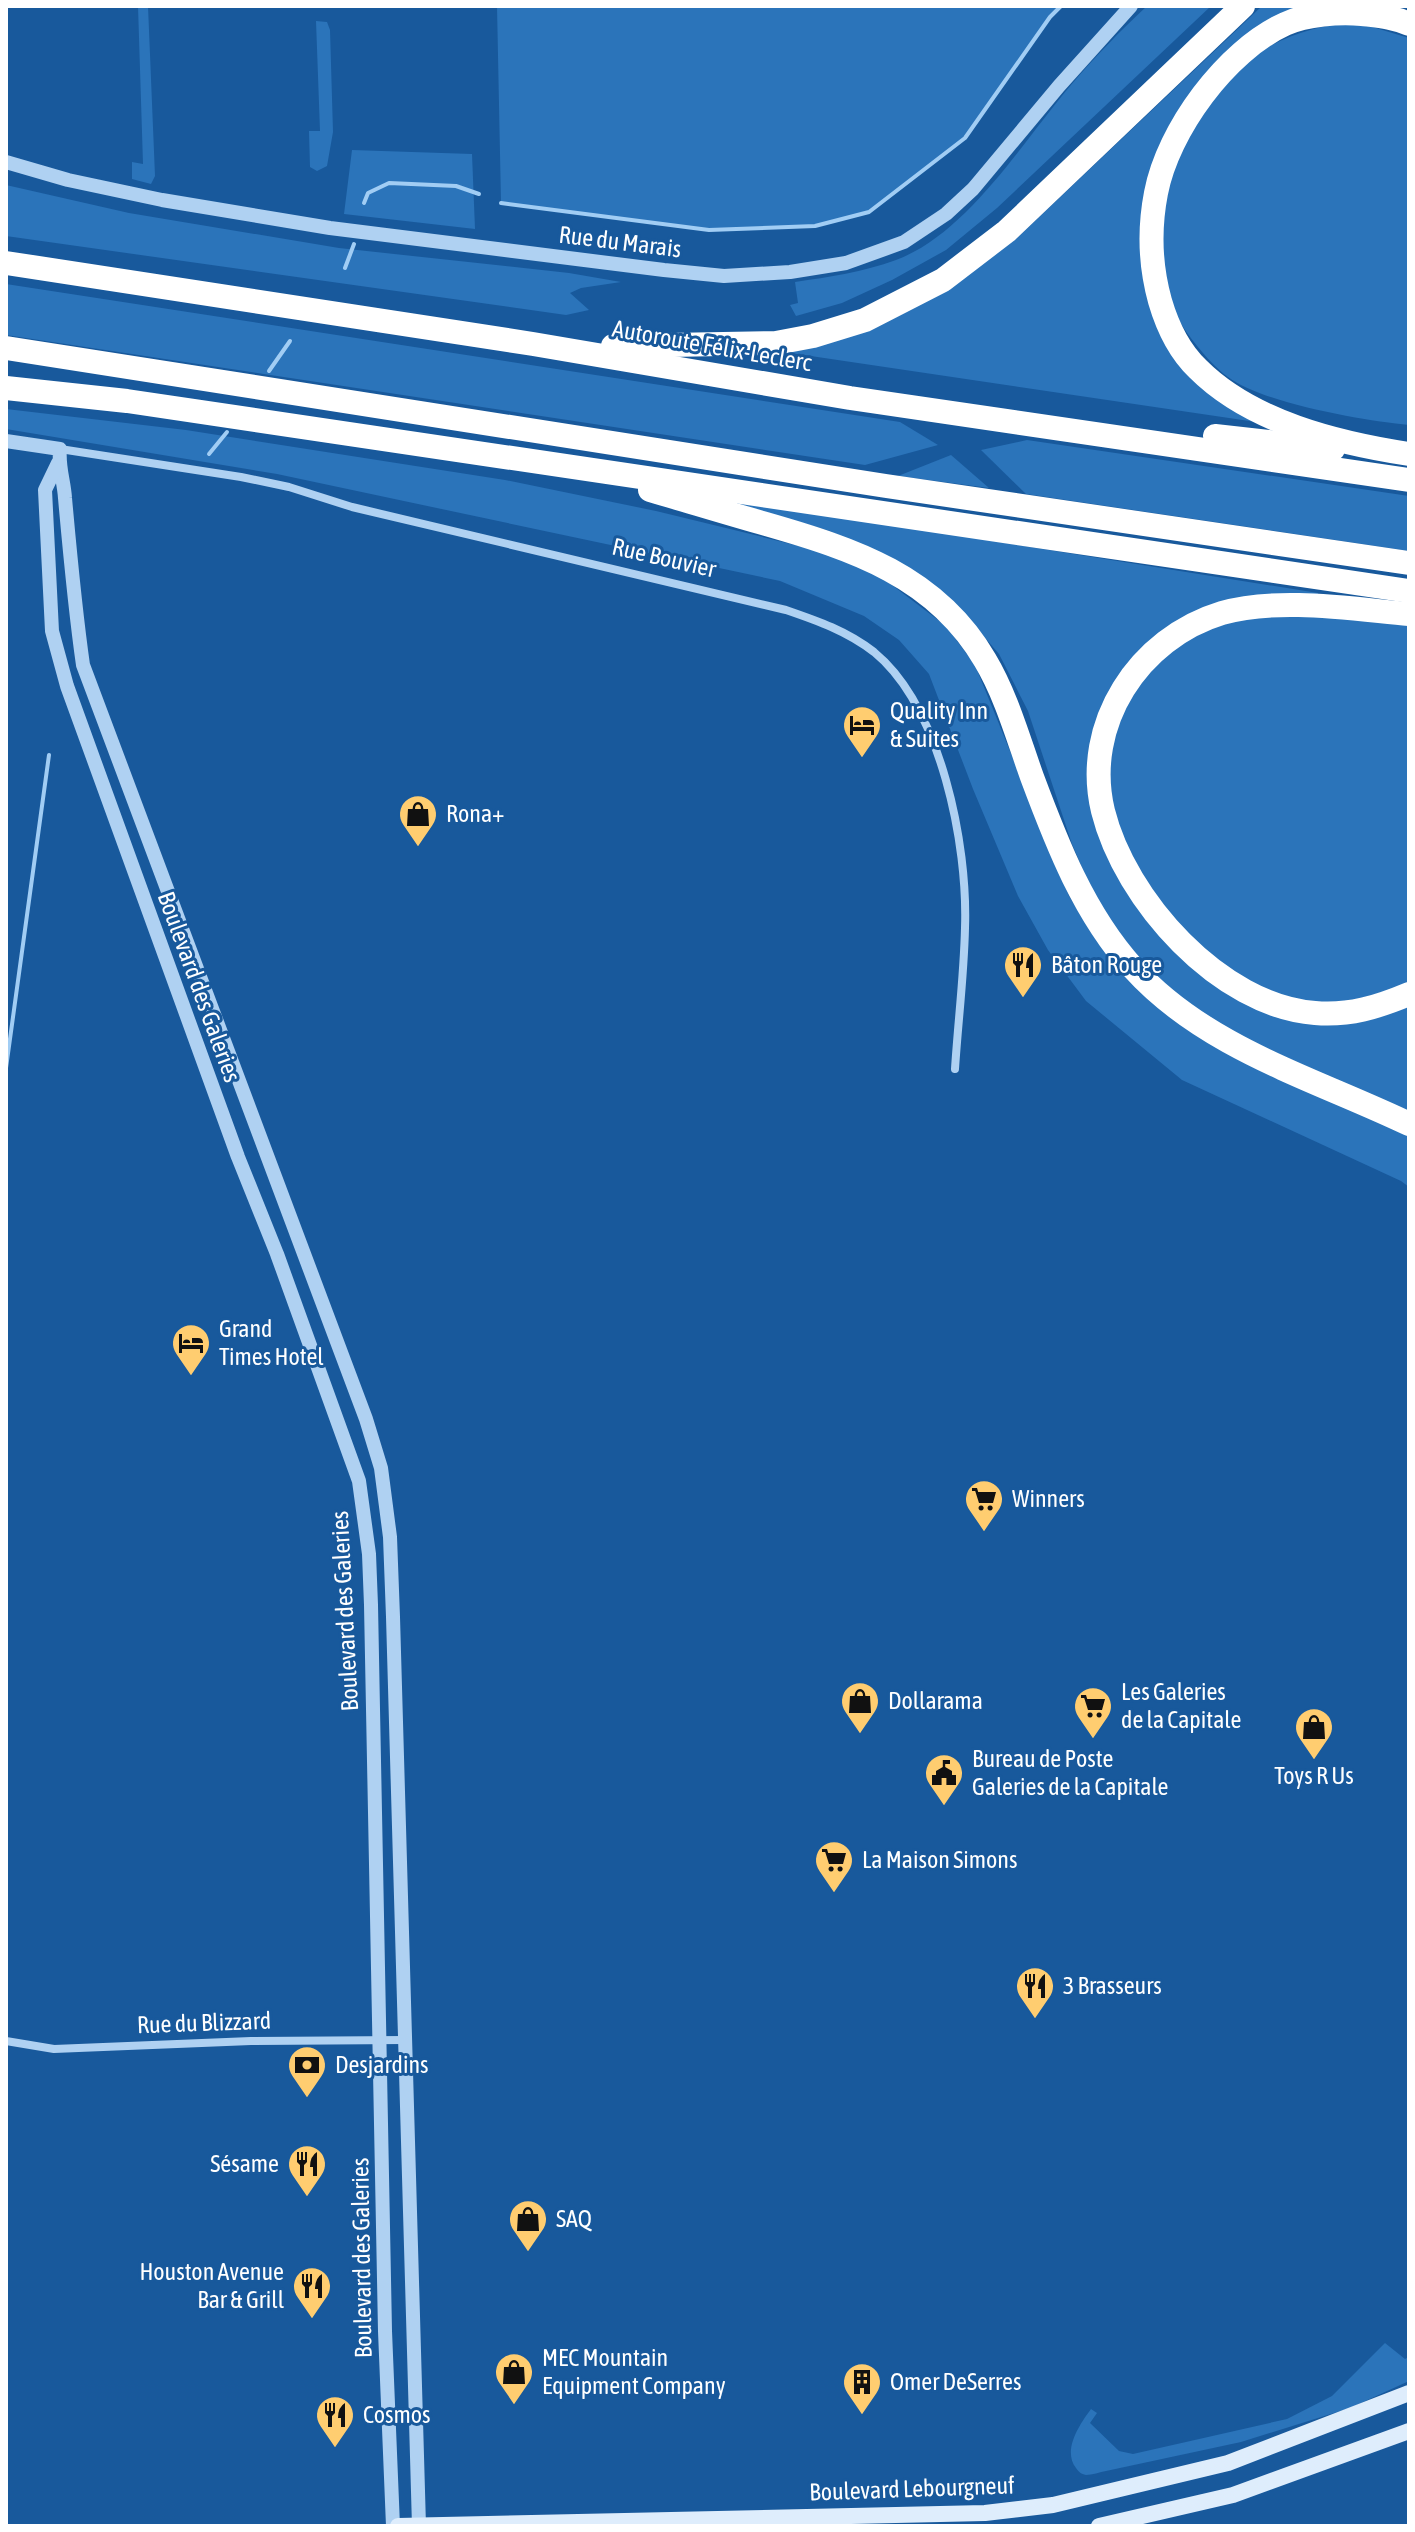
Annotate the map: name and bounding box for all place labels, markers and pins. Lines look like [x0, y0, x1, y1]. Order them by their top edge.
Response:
place label: Quality Inn & Suites [890, 697, 988, 752]
hotel icon: Quality Inn & Suites [841, 704, 883, 759]
shop icon: Rona+ [397, 793, 439, 848]
place label: Rona+ [446, 800, 505, 827]
restaurant icon: Bâton Rouge [1002, 944, 1044, 999]
place label: Bâton Rouge [1051, 951, 1162, 978]
place label: Grand Times Hotel [219, 1315, 324, 1370]
hotel icon: Grand Times Hotel [170, 1322, 212, 1377]
supermarket icon: Winners [963, 1478, 1005, 1533]
place label: Winners [1012, 1485, 1085, 1512]
place label: Les Galeries de la Capitale [1121, 1678, 1241, 1733]
shop icon: Dollarama [839, 1680, 881, 1735]
supermarket icon: Les Galeries de la Capitale [1072, 1685, 1114, 1740]
place label: Dollarama [888, 1687, 983, 1714]
shop icon: Toys R Us [1293, 1706, 1335, 1761]
place label: Bureau de Poste Galeries de la Capitale [972, 1745, 1168, 1800]
public building icon: Bureau de Poste Galeries de la Capitale [923, 1752, 965, 1807]
place label: Toys R Us [1274, 1762, 1354, 1789]
supermarket icon: La Maison Simons [813, 1839, 855, 1894]
place label: La Maison Simons [862, 1846, 1017, 1873]
restaurant icon: 3 Brasseurs [1014, 1965, 1056, 2020]
place label: 3 Brasseurs [1063, 1972, 1162, 1999]
bank icon: Desjardins [286, 2044, 328, 2099]
place label: Desjardins [335, 2051, 429, 2078]
restaurant icon: Sésame [286, 2143, 328, 2198]
place label: Sésame [210, 2150, 279, 2177]
shop icon: SAQ [507, 2198, 549, 2253]
place label: SAQ [556, 2205, 593, 2232]
place label: Houston Avenue Bar & Grill [139, 2258, 285, 2313]
restaurant icon: Houston Avenue Bar & Grill [291, 2265, 333, 2320]
place label: MEC Mountain Equipment Company [542, 2344, 726, 2399]
shop icon: MEC Mountain Equipment Company [493, 2351, 535, 2406]
building icon: Omer DeSerres [841, 2361, 883, 2416]
place label: Omer DeSerres [890, 2368, 1021, 2395]
restaurant icon: Cosmos [314, 2394, 356, 2449]
place label: Cosmos [363, 2401, 431, 2428]

